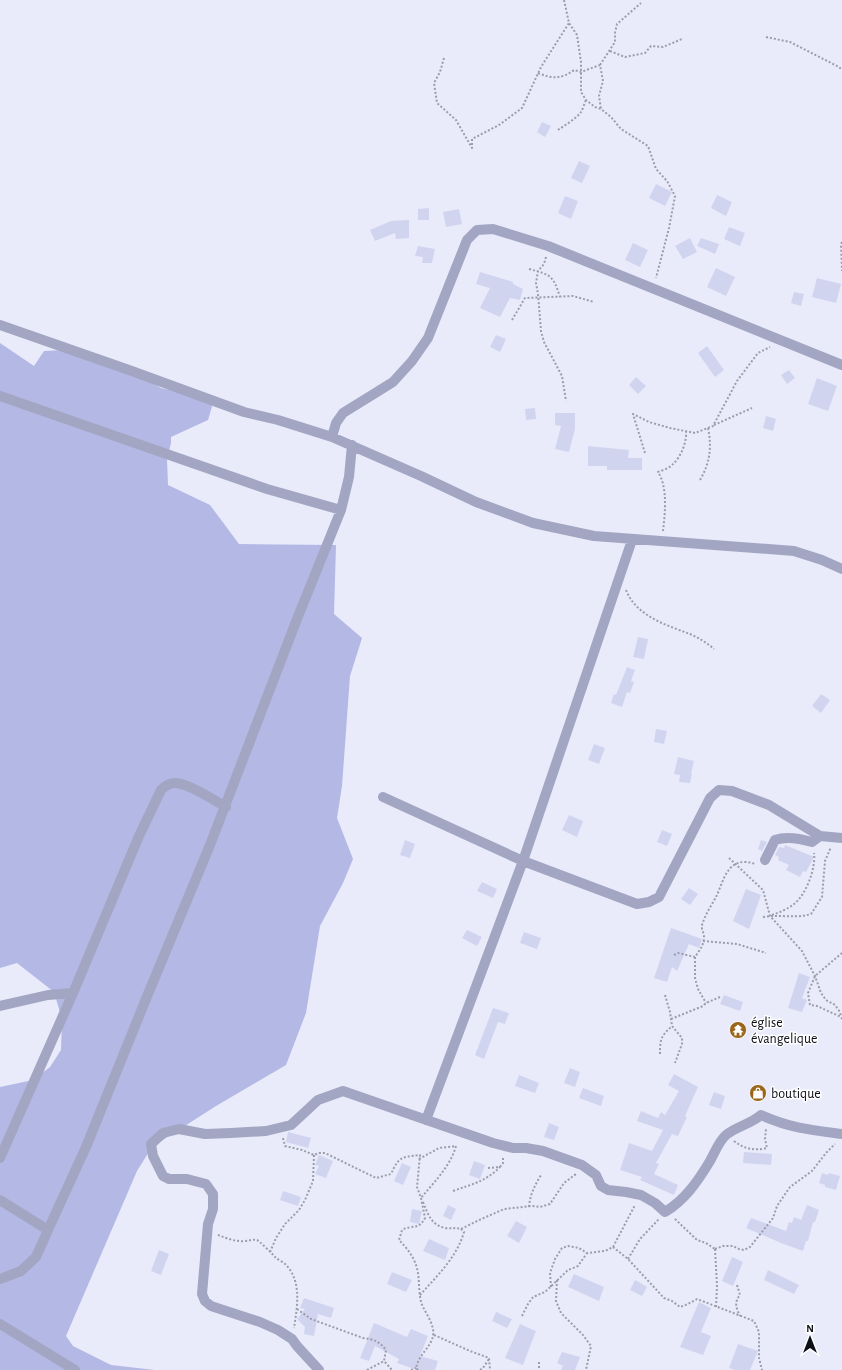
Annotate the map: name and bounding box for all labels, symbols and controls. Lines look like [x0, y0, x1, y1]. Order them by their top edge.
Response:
place label: église évangelique [751, 1016, 818, 1046]
temple icon: église évangelique [728, 1020, 748, 1040]
shop icon: boutique [748, 1083, 768, 1103]
place label: boutique [771, 1087, 821, 1101]
north arrow [790, 1318, 830, 1358]
text: N [806, 1323, 814, 1334]

